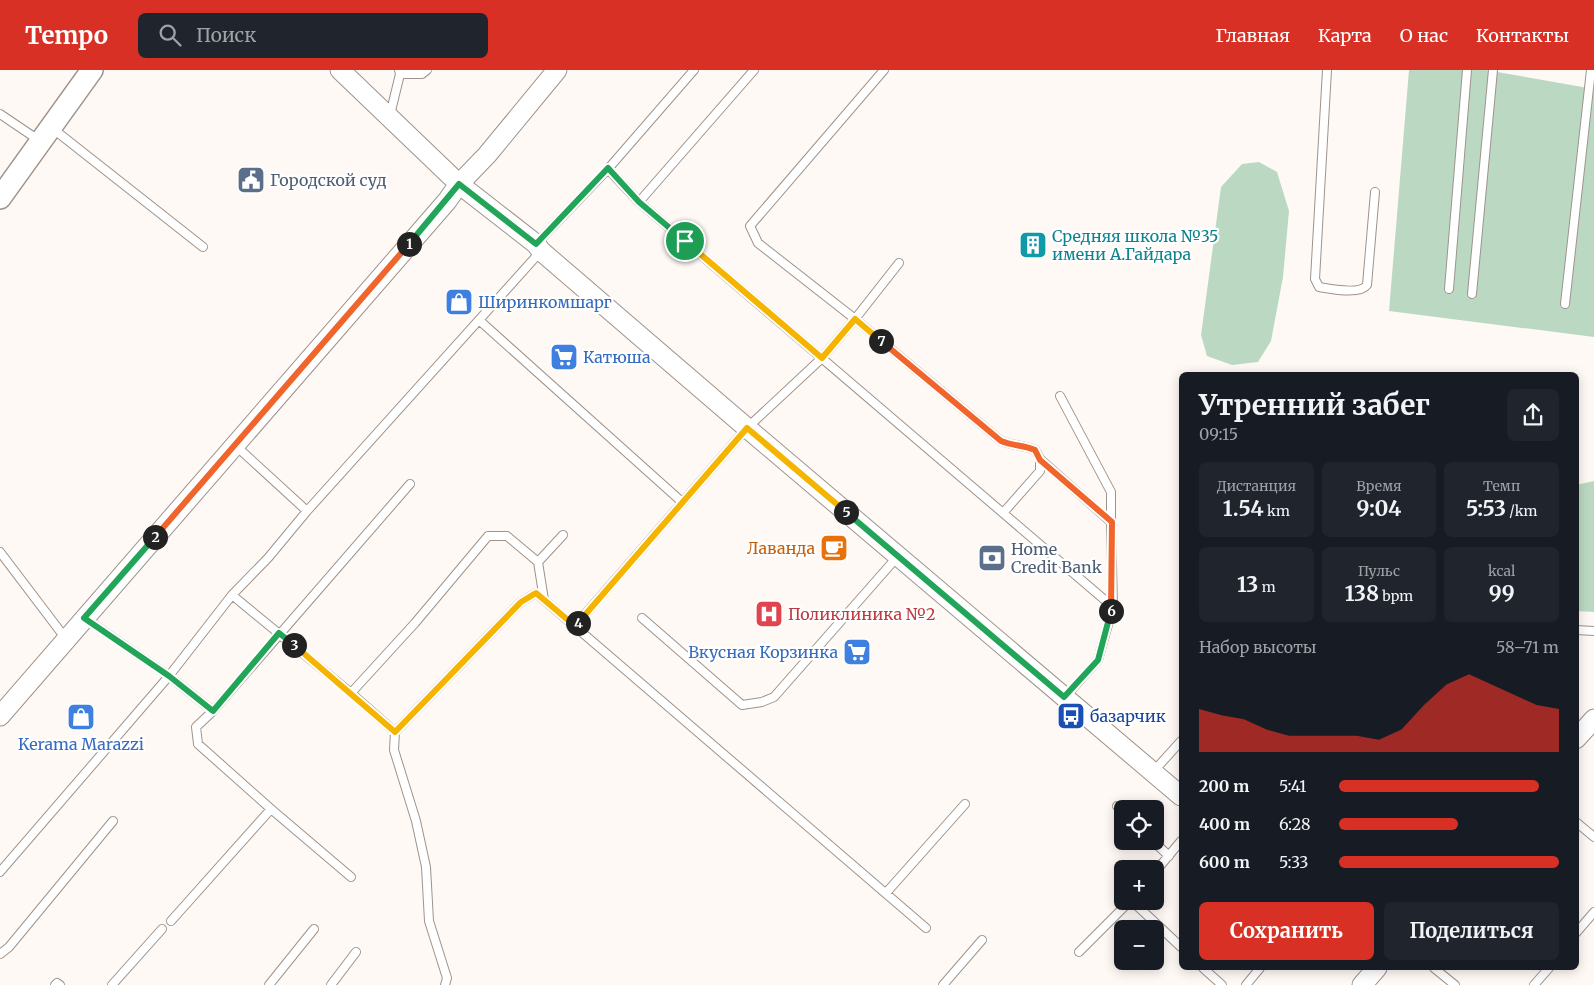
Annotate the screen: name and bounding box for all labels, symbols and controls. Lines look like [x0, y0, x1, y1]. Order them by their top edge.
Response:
search box [138, 13, 488, 58]
text: Tempo [25, 20, 108, 51]
icon: search [156, 21, 184, 49]
text: Поиск [196, 23, 256, 47]
text: Главная [1215, 24, 1290, 47]
text: Карта [1318, 24, 1372, 47]
text: О нас [1400, 24, 1448, 47]
text: Контакты [1476, 24, 1569, 47]
public building icon: Городской суд [236, 165, 266, 195]
place label: Городской суд [270, 170, 387, 190]
pin [664, 220, 706, 262]
place label: Средняя школа №35 имени А.Гайдара [1052, 226, 1218, 264]
icon: arrive [671, 227, 699, 255]
building icon: Средняя школа №35 имени А.Гайдара [1018, 230, 1048, 260]
pin: 1 [396, 232, 422, 256]
text: 1 [406, 235, 413, 253]
shop icon: Ширинкомшарг [444, 287, 474, 317]
place label: Ширинкомшарг [478, 292, 612, 312]
pin: 7 [868, 328, 894, 354]
text: 7 [877, 332, 886, 350]
supermarket icon: Катюша [549, 342, 579, 372]
place label: Катюша [583, 347, 651, 367]
text: Утренний забег [1199, 387, 1430, 423]
button: share [1507, 389, 1559, 441]
text: 09:15 [1199, 424, 1238, 444]
text: Дистанция [1217, 477, 1296, 495]
text: Время [1356, 477, 1402, 495]
text: Темп [1483, 477, 1520, 495]
text: 1.54 [1223, 495, 1264, 522]
text: 9:04 [1357, 495, 1401, 522]
text: 5:53 [1466, 495, 1506, 522]
pin: 5 [834, 500, 858, 524]
text: km [1264, 502, 1290, 520]
text: /km [1506, 502, 1537, 520]
text: 5 [842, 503, 851, 521]
pin: 2 [142, 524, 168, 550]
text: 2 [151, 528, 160, 546]
cafe icon: Лаванда [819, 533, 849, 563]
place label: Лаванда [747, 538, 815, 558]
place label: Home Credit Bank [1011, 539, 1103, 577]
bank icon: Home Credit Bank [977, 543, 1007, 573]
text: Пульс [1358, 562, 1400, 580]
text: kcal [1488, 562, 1515, 580]
text: 13 [1237, 571, 1258, 598]
text: m [1258, 578, 1276, 596]
text: 138 [1345, 580, 1379, 607]
text: 99 [1489, 580, 1515, 607]
text: bpm [1379, 587, 1413, 605]
pin: 6 [1098, 598, 1124, 624]
hospital icon: Поликлиника №2 [754, 599, 784, 629]
text: 6 [1107, 602, 1116, 620]
place label: Поликлиника №2 [788, 604, 936, 624]
pin: 4 [566, 610, 590, 636]
text: 4 [574, 614, 583, 632]
pin: 3 [282, 632, 306, 658]
text: 3 [290, 636, 299, 654]
supermarket icon: Вкусная Корзинка [842, 637, 872, 667]
text: Набор высоты [1199, 637, 1317, 657]
text: 58–71 m [1496, 637, 1559, 657]
place label: Вкусная Корзинка [688, 642, 838, 662]
bus stop icon: базарчик [1056, 701, 1086, 731]
shop icon: Kerama Marazzi [66, 702, 96, 732]
place label: базарчик [1090, 706, 1166, 726]
place label: Kerama Marazzi [18, 734, 144, 754]
text: 200 m [1199, 776, 1249, 796]
text: 5:41 [1279, 776, 1307, 796]
map controls [1114, 800, 1164, 970]
button: locate [1114, 800, 1164, 850]
text: 400 m [1199, 814, 1250, 834]
text: 6:28 [1279, 814, 1311, 834]
text: 600 m [1199, 852, 1250, 872]
text: 5:33 [1279, 852, 1309, 872]
button: + [1114, 860, 1164, 910]
button: Сохранить [1199, 902, 1374, 960]
button: Поделиться [1384, 902, 1559, 960]
button: − [1114, 920, 1164, 970]

